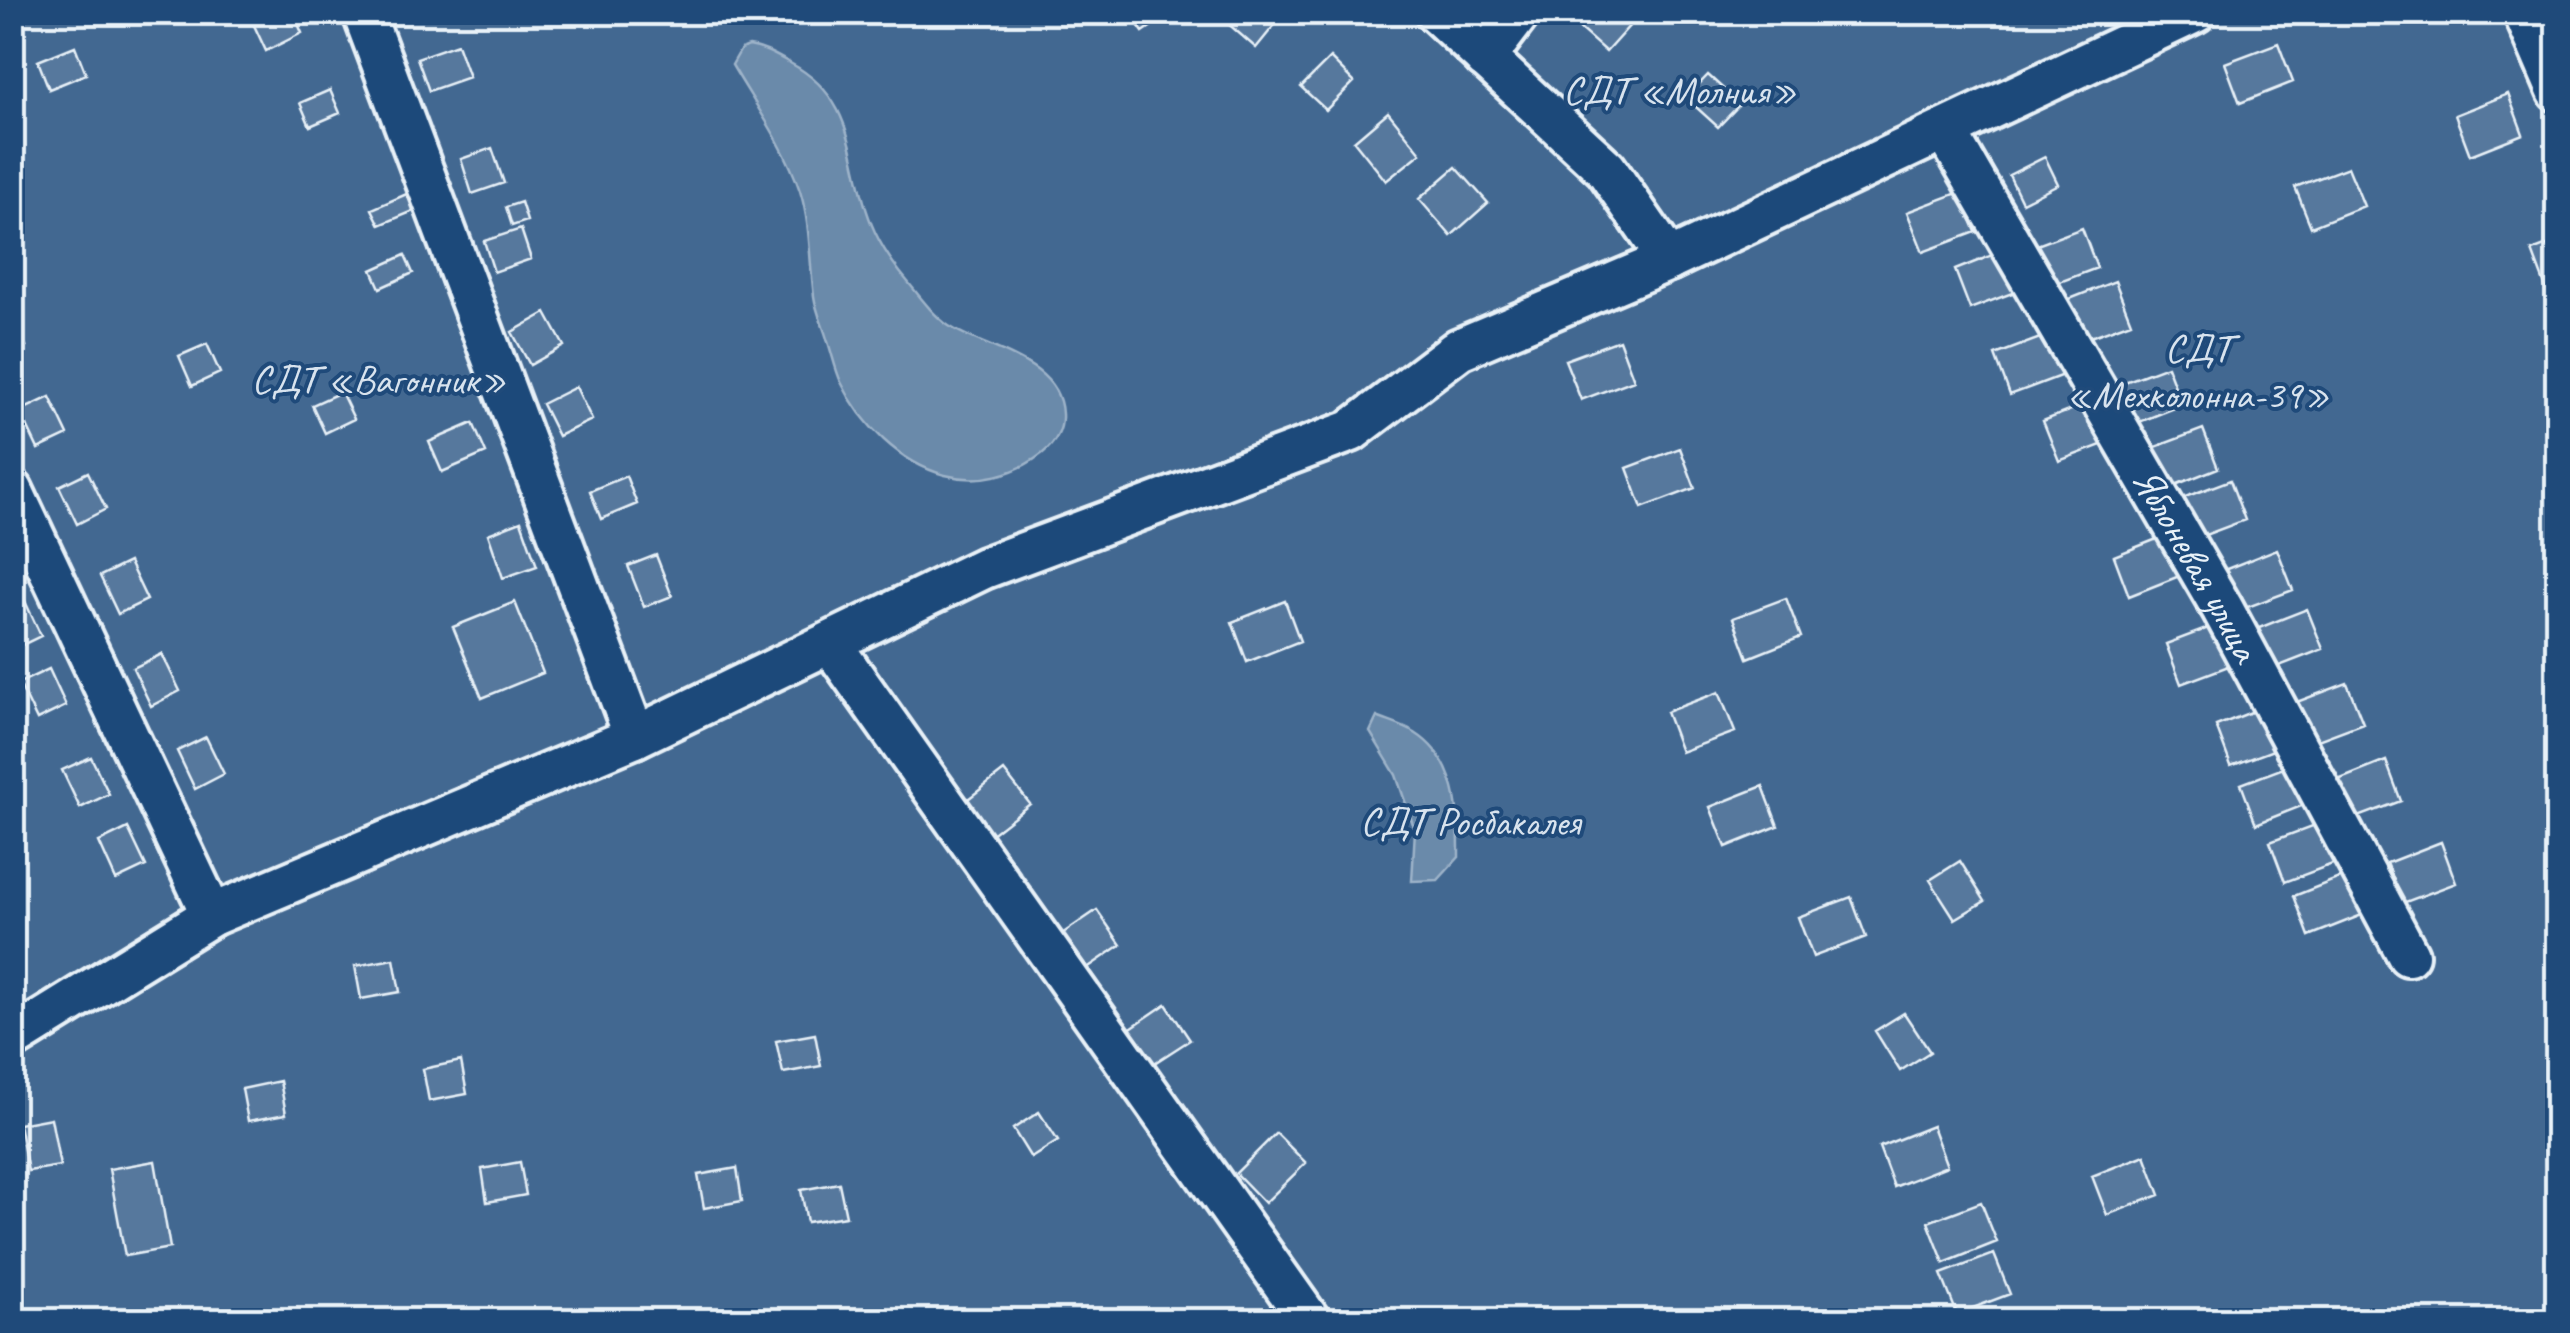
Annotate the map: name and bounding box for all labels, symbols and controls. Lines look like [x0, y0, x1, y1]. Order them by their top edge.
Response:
park label: СДТ «Молния» [1563, 66, 1797, 116]
park label: СДТ «Мехколонна-39» [2066, 324, 2330, 420]
park label: СДТ «Вагонник» [251, 355, 507, 405]
street label: Яблоневая улица [2121, 459, 2272, 672]
park label: СДТ Росбакалея [1360, 797, 1582, 847]

